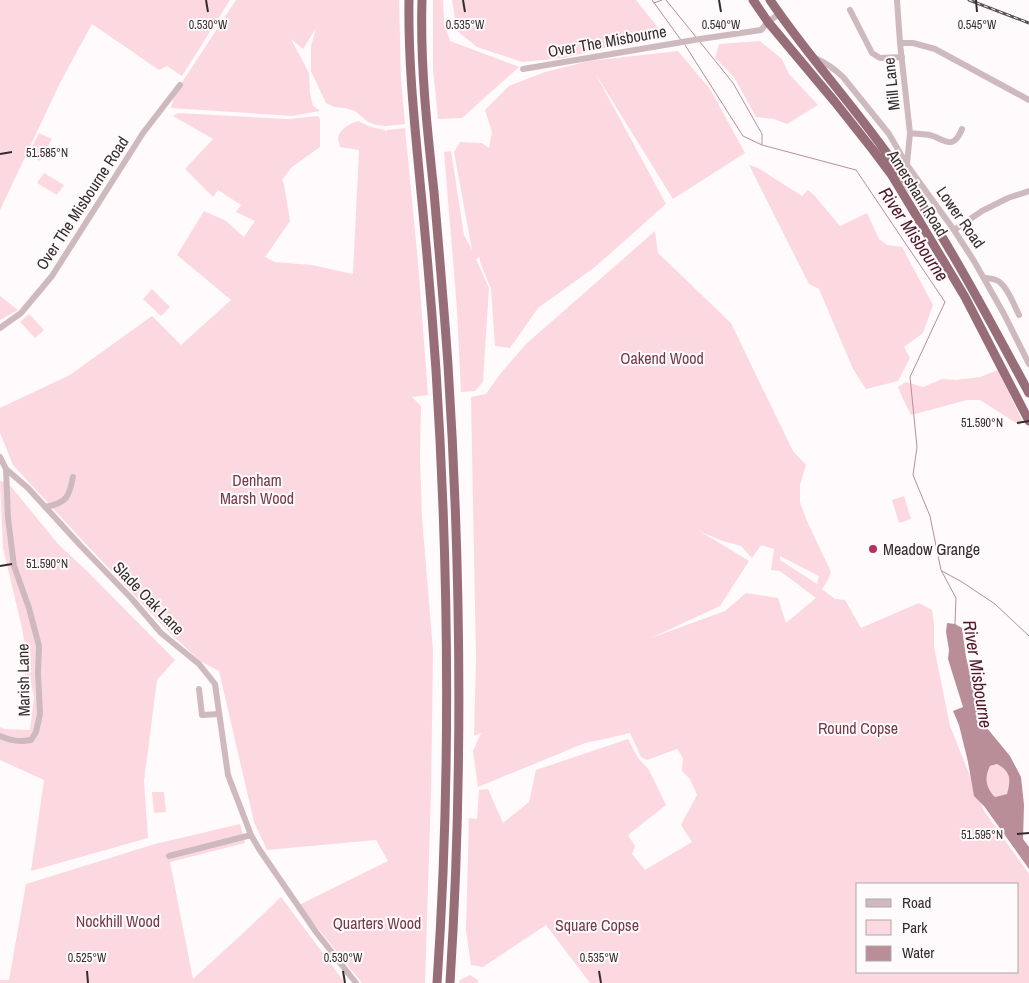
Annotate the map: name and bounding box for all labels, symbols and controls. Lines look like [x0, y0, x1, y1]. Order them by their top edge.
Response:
text: 0.530°W [189, 17, 228, 33]
text: 0.535°W [446, 17, 485, 33]
text: 0.540°W [702, 17, 741, 33]
text: 0.545°W [958, 17, 997, 33]
street label: Over The Misbourne [546, 20, 668, 62]
street label: Mill Lane [877, 56, 905, 112]
street label: Over The Misbourne Road [31, 132, 133, 274]
text: 51.585°N [26, 145, 68, 161]
street label: Amersham Road [882, 145, 953, 241]
water label: River Misbourne [873, 182, 955, 286]
street label: Lower Road [932, 182, 990, 252]
park label: Oakend Wood [620, 347, 704, 369]
text: 51.590°N [961, 415, 1003, 431]
park label: Denham Marsh Wood [220, 469, 294, 509]
place label: Meadow Grange [883, 538, 980, 560]
marker: Meadow Grange [867, 543, 879, 555]
text: 51.590°N [26, 556, 68, 572]
street label: Slade Oak Lane [108, 557, 190, 639]
water label: River Misbourne [957, 618, 999, 730]
street label: Marish Lane [11, 643, 35, 717]
park label: Round Copse [818, 717, 898, 739]
text: 51.595°N [961, 827, 1003, 843]
legend [856, 883, 1019, 973]
text: Road [902, 892, 931, 913]
park label: Nockhill Wood [76, 910, 160, 932]
park label: Quarters Wood [333, 912, 421, 934]
park label: Square Copse [555, 914, 639, 936]
text: Park [902, 917, 928, 938]
text: Water [902, 942, 934, 963]
text: 0.525°W [68, 950, 107, 966]
text: 0.530°W [324, 950, 363, 966]
text: 0.535°W [580, 950, 619, 966]

